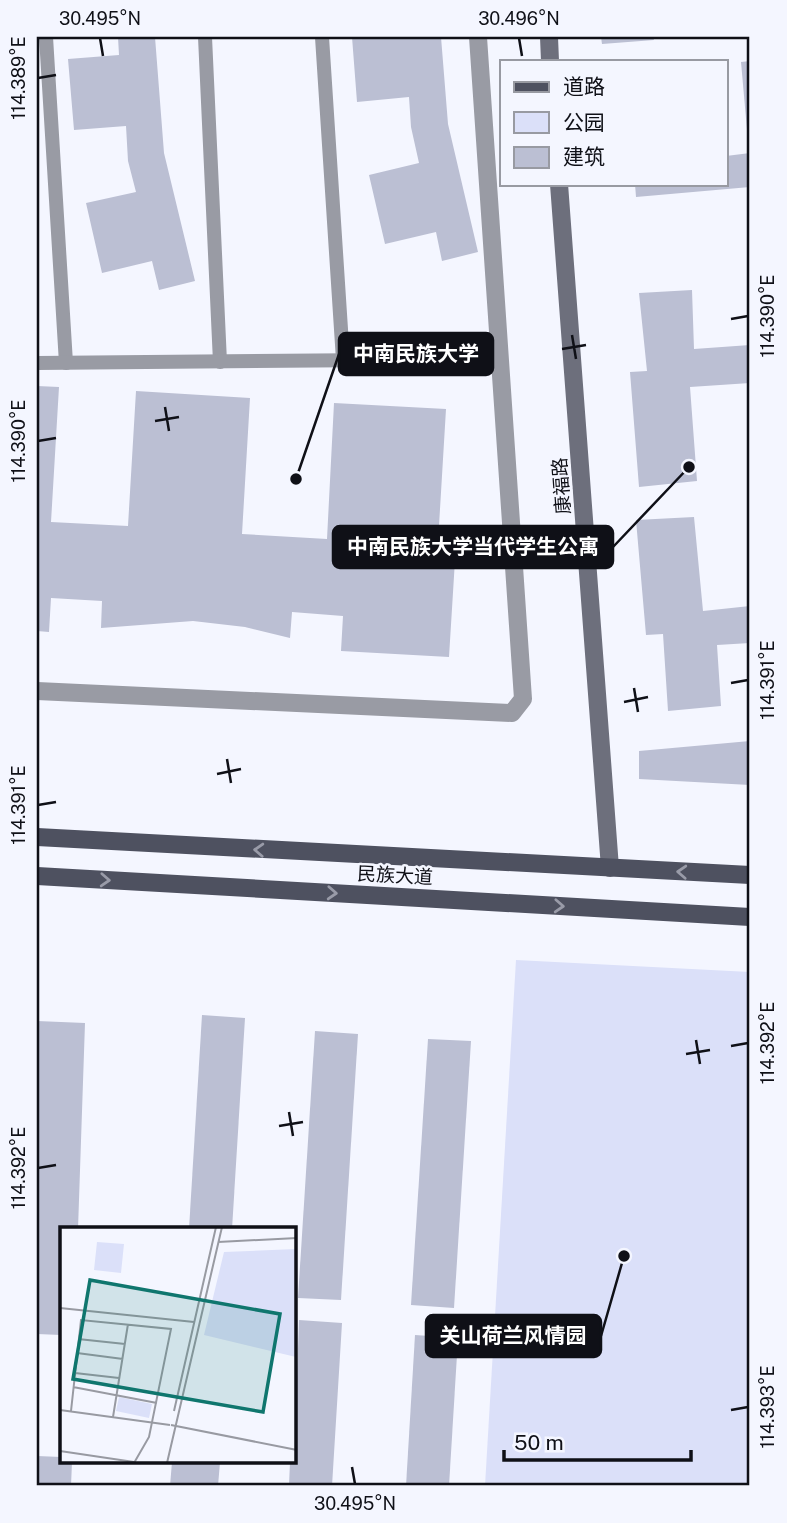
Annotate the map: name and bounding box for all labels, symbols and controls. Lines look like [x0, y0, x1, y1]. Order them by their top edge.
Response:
text: 30.495°N [59, 8, 141, 29]
text: 30.496°N [478, 8, 560, 29]
text: 114.389°E [8, 36, 29, 120]
legend [500, 60, 728, 186]
text: 道路 [563, 74, 605, 99]
text: 公园 [563, 110, 605, 135]
text: 建筑 [563, 144, 605, 169]
text: 114.390°E [757, 275, 778, 357]
callout: 中南民族大学 [339, 333, 493, 375]
text: 中南民族大学 [353, 341, 479, 366]
text: 114.390°E [8, 400, 29, 482]
street label: 康福路 [548, 457, 574, 515]
callout: 中南民族大学当代学生公寓 [333, 526, 613, 568]
text: 中南民族大学当代学生公寓 [347, 534, 599, 559]
text: 114.391°E [757, 640, 778, 720]
text: 114.391°E [8, 765, 29, 845]
one-way arrow [253, 843, 264, 858]
street label: 民族大道 [356, 862, 434, 888]
one-way arrow [676, 864, 687, 879]
one-way arrow [100, 872, 111, 887]
one-way arrow [327, 885, 338, 900]
one-way arrow [554, 898, 565, 913]
text: 114.392°E [757, 1002, 778, 1084]
text: 114.392°E [8, 1127, 29, 1209]
inset map [60, 1227, 296, 1464]
callout: 关山荷兰风情园 [426, 1315, 601, 1357]
text: 关山荷兰风情园 [440, 1323, 587, 1348]
text: 114.393°E [757, 1365, 778, 1449]
scale bar [504, 1418, 691, 1462]
text: 50 m [514, 1430, 564, 1455]
text: 30.495°N [314, 1493, 396, 1514]

